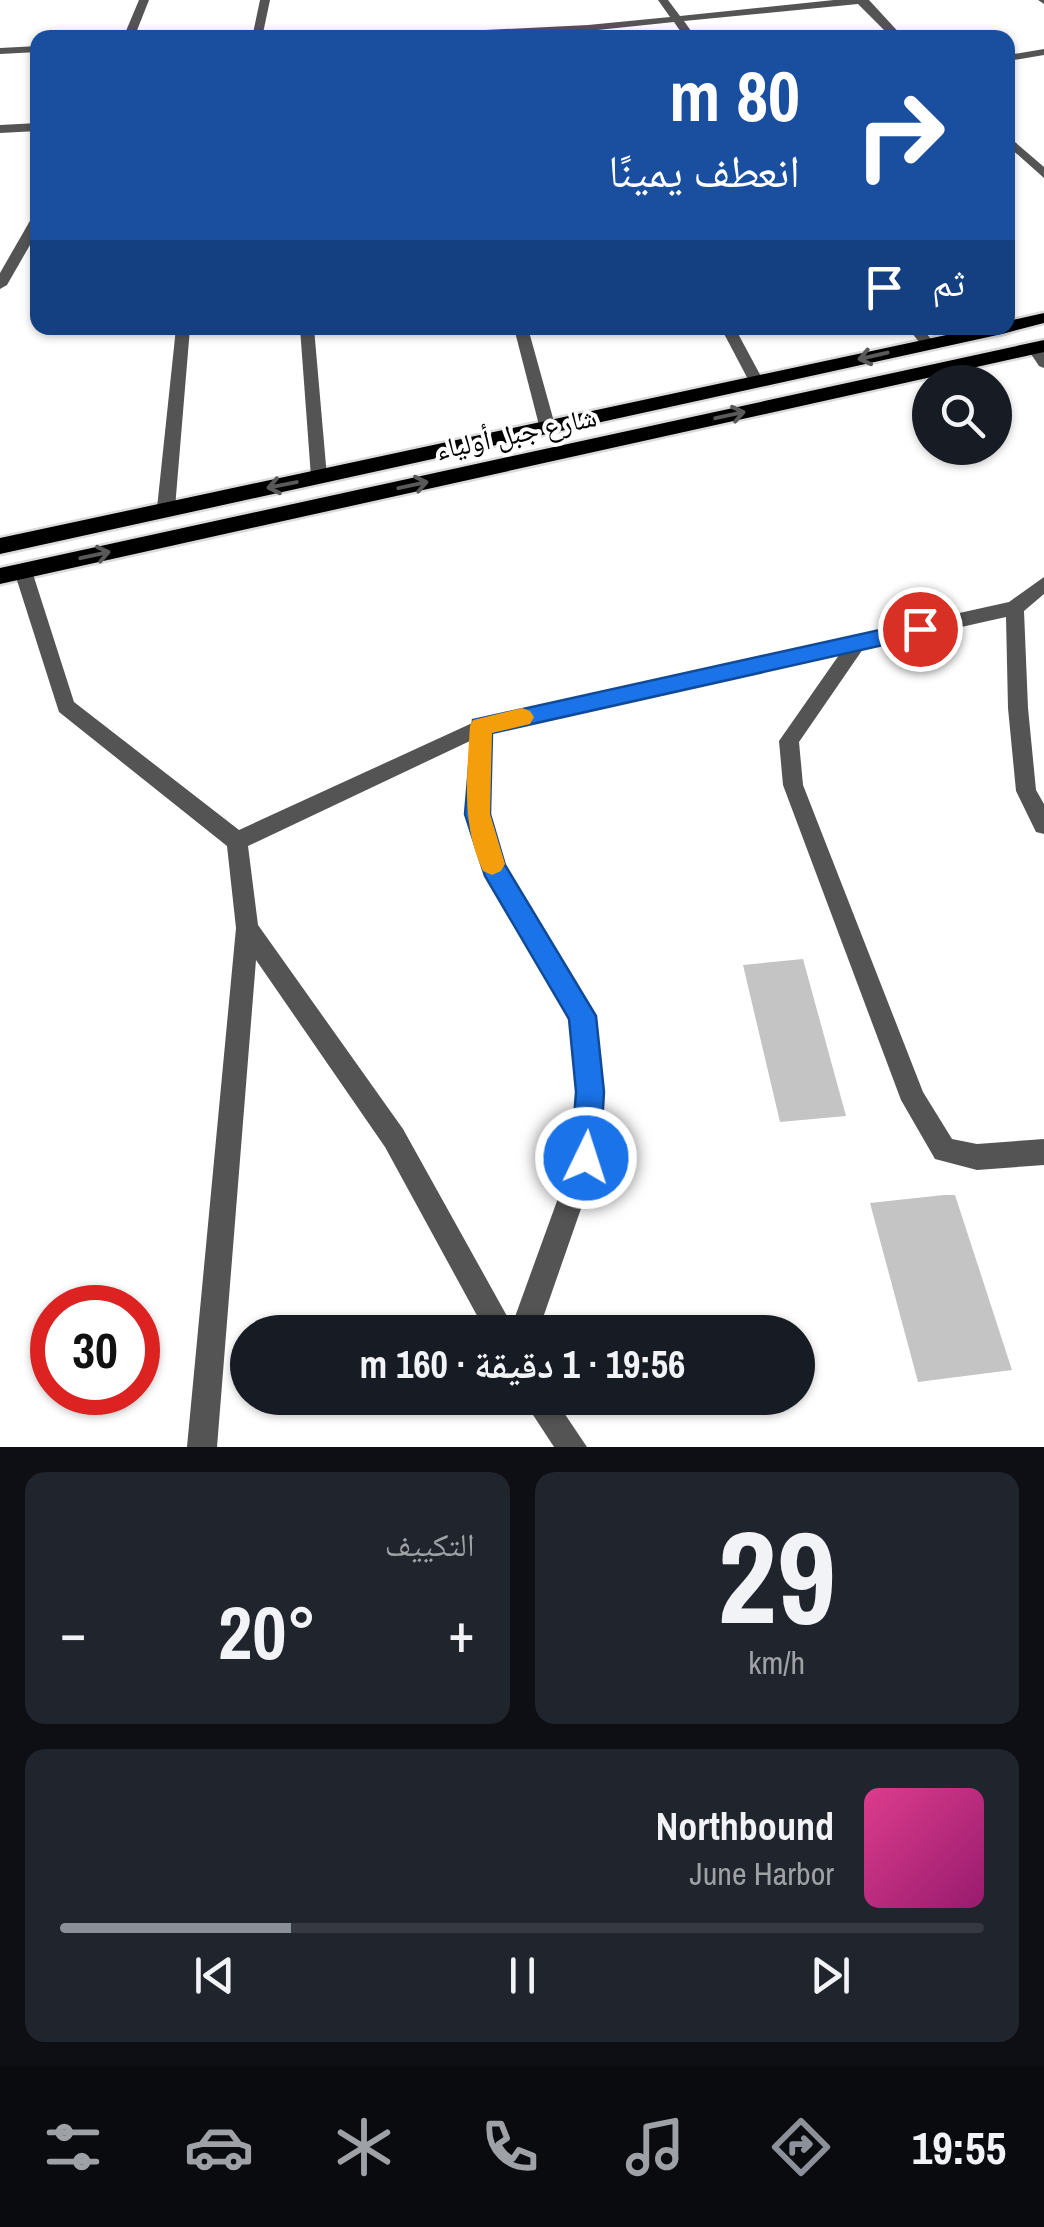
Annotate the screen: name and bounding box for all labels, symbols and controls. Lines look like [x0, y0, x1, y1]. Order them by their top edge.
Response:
text: 80 m [669, 49, 800, 143]
icon: right [835, 70, 965, 200]
text: انعطف يمينًا [608, 140, 800, 201]
text: ثم [932, 257, 965, 308]
icon: arrive [857, 260, 912, 315]
one-way arrow [858, 348, 890, 366]
map controls [912, 365, 1012, 465]
button: search [912, 365, 1012, 465]
street label: شارع جبل أولياء [432, 397, 600, 469]
one-way arrow [713, 404, 745, 423]
one-way arrow [396, 474, 428, 493]
one-way arrow [267, 476, 299, 495]
one-way arrow [78, 545, 110, 563]
pin [878, 587, 963, 672]
icon: arrive [893, 602, 948, 657]
position arrow [534, 1106, 638, 1210]
speed limit sign: 30 [30, 1285, 160, 1415]
text: 19:56 · 1 دقيقة · 160 m [360, 1339, 685, 1390]
text: 29 [717, 1488, 836, 1664]
text: التكييف [385, 1523, 475, 1566]
text: 20° [218, 1581, 316, 1682]
text: − [60, 1595, 86, 1669]
text: + [448, 1595, 475, 1669]
text: km/h [748, 1641, 805, 1684]
text: Northbound [656, 1801, 834, 1852]
text: June Harbor [690, 1852, 834, 1895]
icon: previous [187, 1948, 242, 2003]
icon: pause [495, 1948, 550, 2003]
icon: next [803, 1948, 858, 2003]
icon: filters [38, 2112, 108, 2182]
icon: car [184, 2112, 254, 2182]
icon: climate [329, 2112, 399, 2182]
icon: phone [475, 2112, 545, 2182]
icon: music [620, 2112, 690, 2182]
icon: directions [766, 2112, 836, 2182]
text: 19:55 [912, 2117, 1006, 2178]

